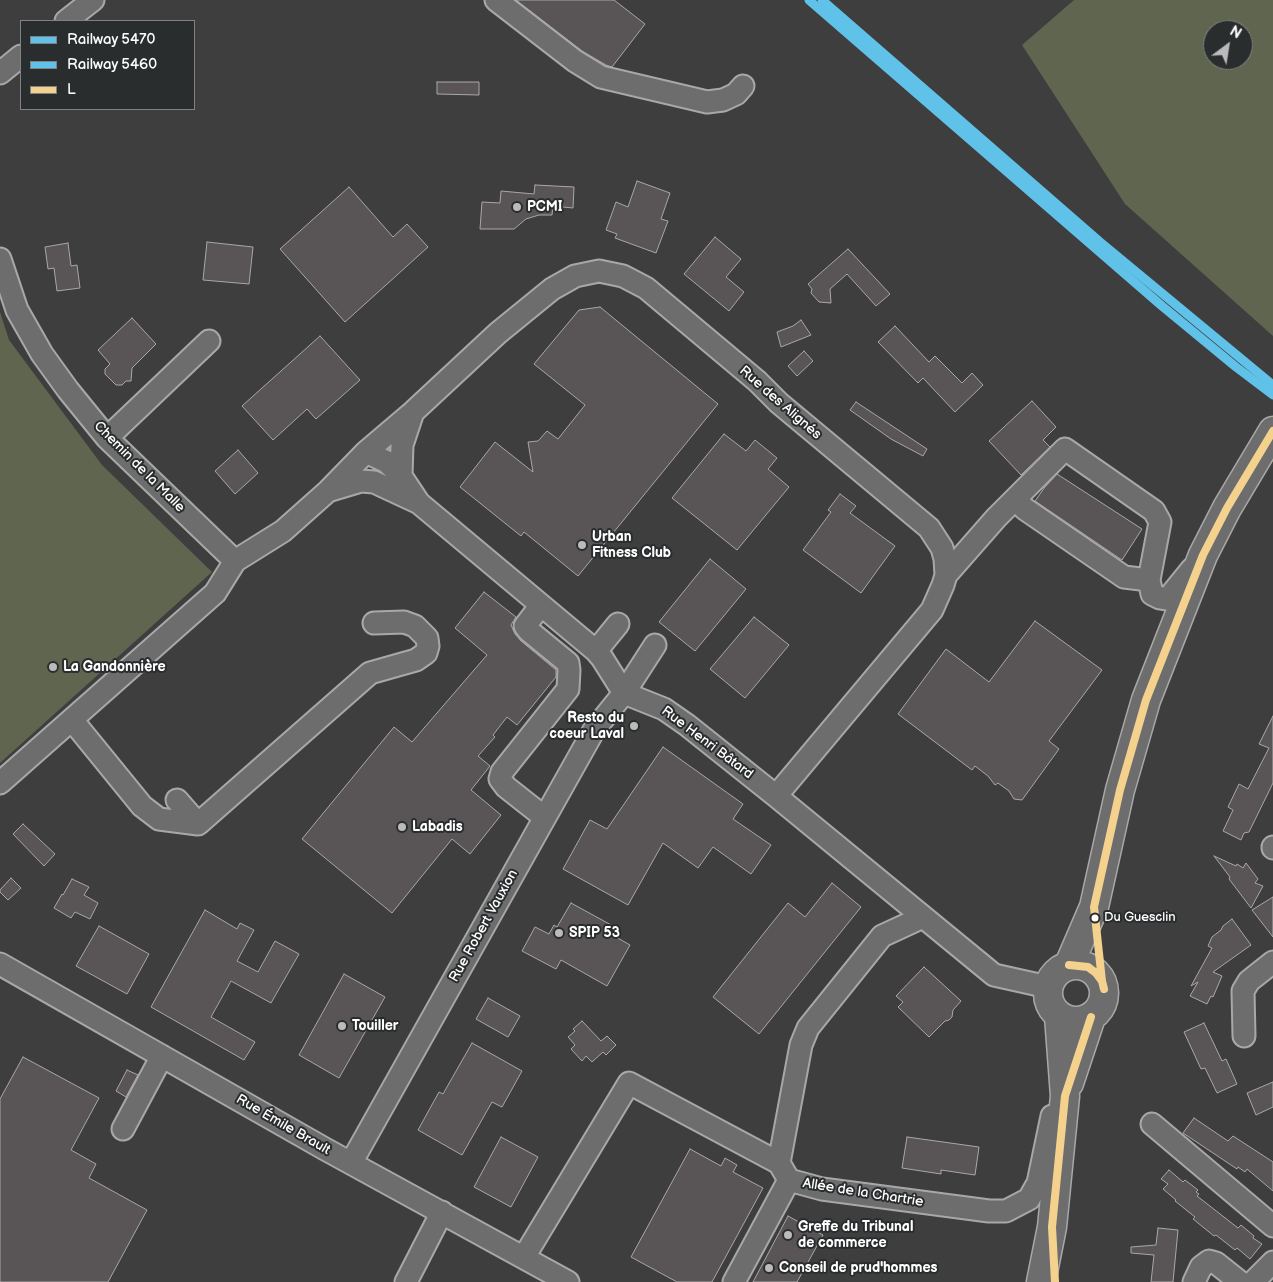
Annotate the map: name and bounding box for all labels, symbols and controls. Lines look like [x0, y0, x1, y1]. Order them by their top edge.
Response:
legend [20, 20, 195, 110]
north arrow [1203, 20, 1253, 70]
text: N [1227, 23, 1244, 43]
text: Railway 5470 [67, 30, 155, 49]
text: Railway 5460 [67, 55, 157, 74]
text: L [67, 80, 76, 99]
place label: PCMI [527, 199, 563, 215]
marker: PCMI [511, 201, 523, 213]
street label: Rue des Alignés [736, 363, 824, 443]
street label: Chemin de la Malle [90, 418, 188, 516]
place label: Urban Fitness Club [592, 529, 671, 562]
marker: Urban Fitness Club [576, 539, 588, 551]
place label: La Gandonnière [63, 659, 166, 675]
marker: La Gandonnière [47, 661, 59, 673]
street label: Rue Henri Bâtard [658, 703, 756, 783]
place label: Resto du coeur Laval [549, 710, 624, 742]
marker: Resto du coeur Laval [628, 720, 640, 732]
place label: Labadis [412, 819, 463, 835]
marker: Labadis [396, 821, 408, 833]
street label: Rue Robert Vauxion [446, 867, 522, 985]
place label: Du Guesclin [1104, 910, 1176, 926]
marker: Du Guesclin [1090, 913, 1100, 923]
place label: SPIP 53 [569, 925, 620, 941]
marker: SPIP 53 [553, 927, 565, 939]
place label: Touiller [352, 1018, 398, 1034]
marker: Touiller [336, 1020, 348, 1032]
street label: Rue Émile Brault [233, 1091, 333, 1159]
street label: Allée de la Chartrie [802, 1175, 924, 1211]
place label: Greffe du Tribunal de commerce [798, 1219, 913, 1252]
marker: Greffe du Tribunal de commerce [782, 1229, 794, 1241]
place label: Conseil de prud'hommes [779, 1260, 937, 1276]
marker: Conseil de prud'hommes [763, 1262, 775, 1274]

